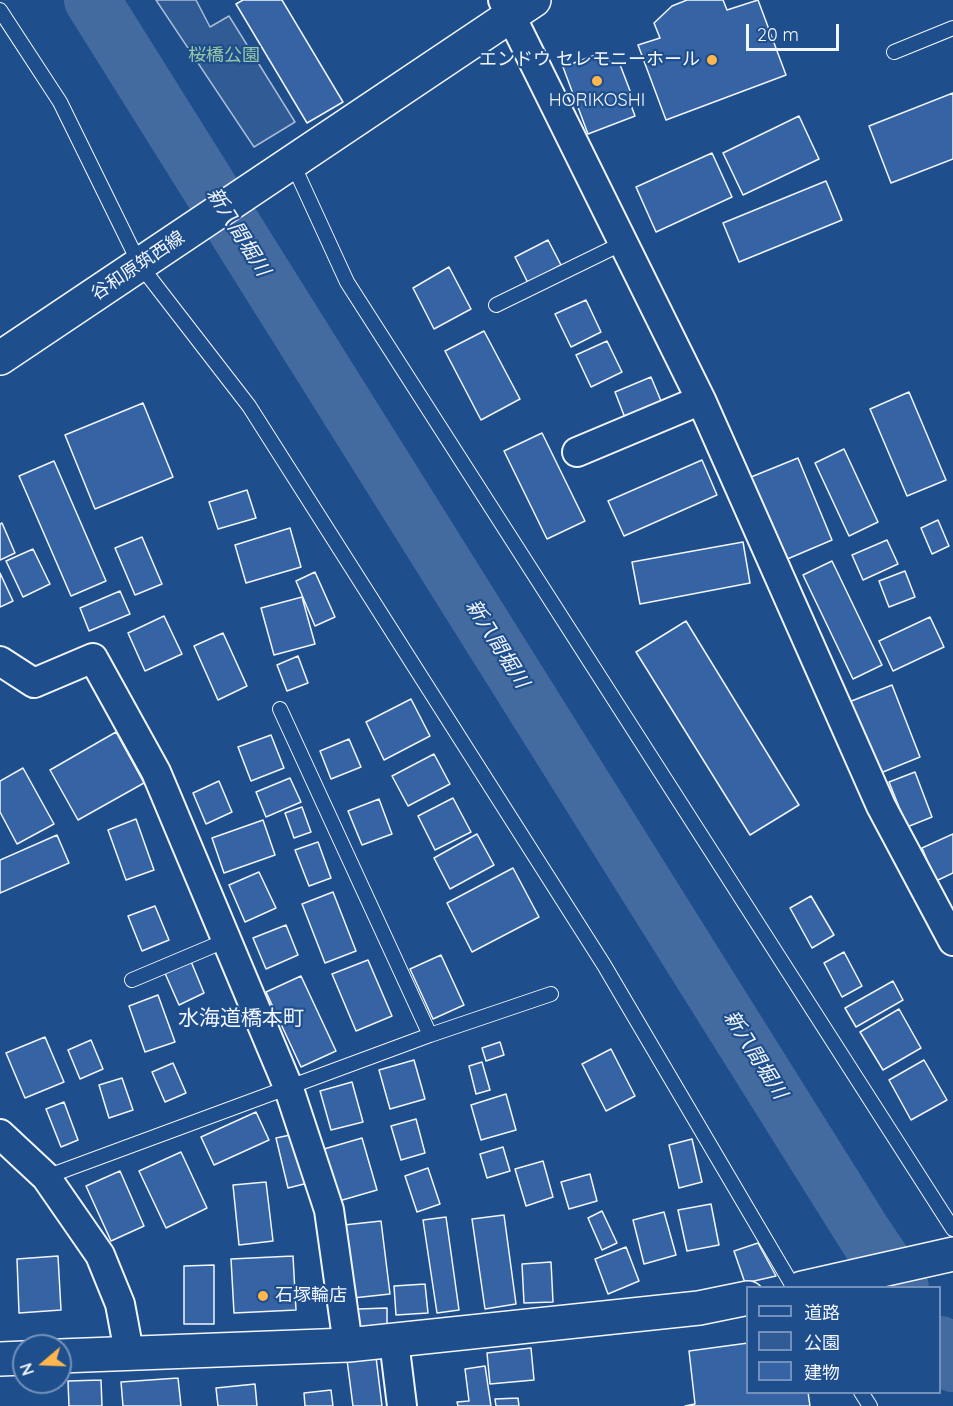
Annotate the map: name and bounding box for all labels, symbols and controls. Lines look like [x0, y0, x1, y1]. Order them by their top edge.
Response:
scale bar [749, 12, 842, 50]
text: 20 m [757, 23, 799, 46]
park label: 桜橋公園 [188, 45, 260, 67]
place label: エンドウ セレモニーホール [479, 49, 700, 71]
marker: エンドウ セレモニーホール [705, 53, 719, 67]
marker: HORIKOSHI [590, 74, 604, 88]
place label: HORIKOSHI [549, 90, 645, 112]
water label: 新八間堀川 [201, 183, 275, 281]
street label: 谷和原筑西線 [87, 227, 189, 305]
water label: 新八間堀川 [460, 595, 534, 693]
district label: 水海道橋本町 [178, 1006, 304, 1032]
water label: 新八間堀川 [718, 1006, 792, 1104]
place label: 石塚輪店 [275, 1285, 347, 1307]
legend [746, 1286, 941, 1394]
marker: 石塚輪店 [256, 1289, 270, 1303]
text: 道路 [804, 1301, 840, 1324]
text: 公園 [804, 1331, 840, 1354]
north arrow [12, 1334, 72, 1394]
text: N [16, 1360, 38, 1378]
text: 建物 [804, 1361, 840, 1384]

